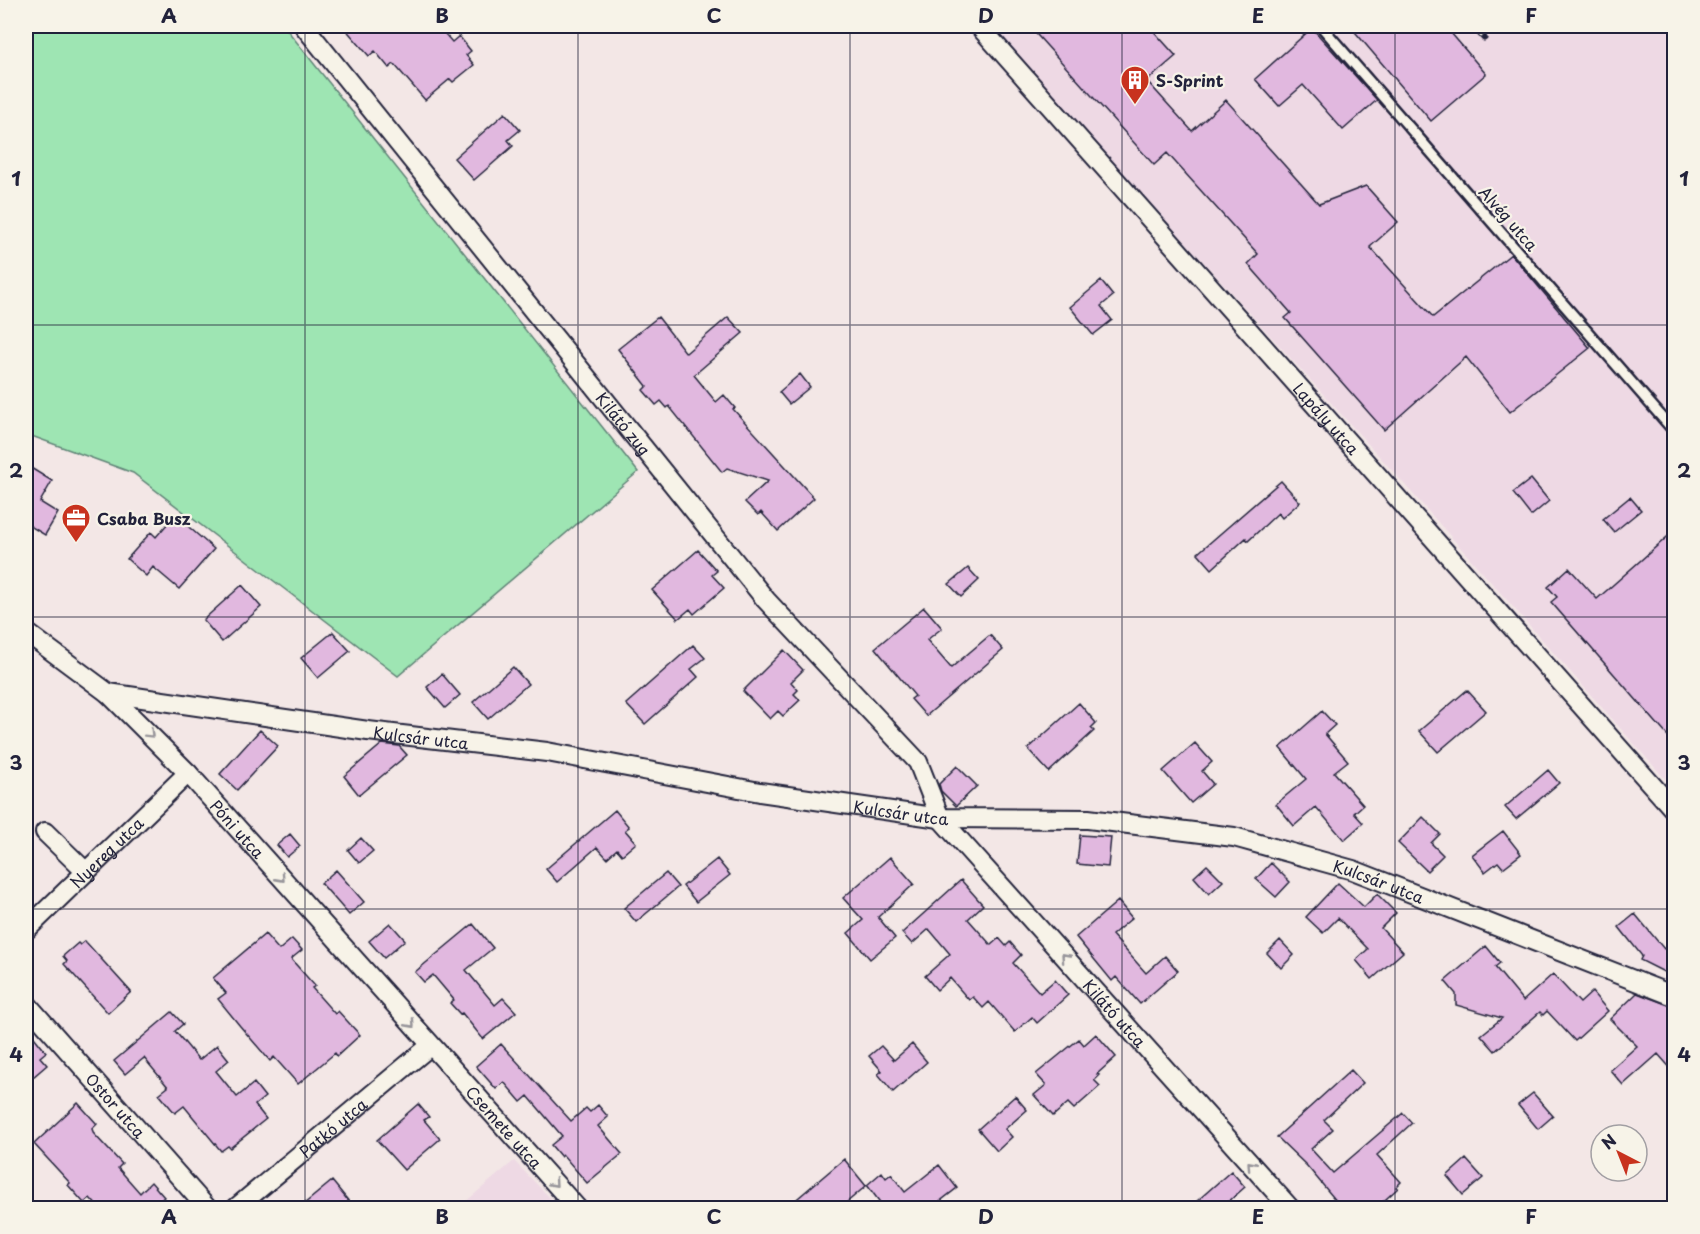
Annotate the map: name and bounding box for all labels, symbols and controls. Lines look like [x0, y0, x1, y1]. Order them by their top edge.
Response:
text: A [161, 0, 177, 30]
text: B [435, 0, 449, 30]
text: C [706, 0, 722, 30]
text: D [978, 0, 994, 30]
text: E [1252, 0, 1264, 30]
text: F [1525, 0, 1537, 30]
building icon: S-Sprint [1119, 64, 1151, 106]
place label: S-Sprint [1156, 68, 1224, 92]
text: 1 [11, 163, 21, 193]
text: 1 [1679, 163, 1689, 193]
street label: Alvég utca [1474, 180, 1544, 256]
street label: Lapály utca [1288, 377, 1365, 460]
street label: Kilátó zug [591, 386, 657, 460]
text: 2 [9, 455, 23, 485]
text: 2 [1677, 455, 1691, 485]
office icon: Csaba Busz [60, 502, 92, 544]
place label: Csaba Busz [97, 506, 191, 530]
street label: Kulcsár utca [372, 720, 470, 755]
one-way arrow [142, 727, 153, 738]
text: 3 [9, 747, 23, 777]
text: 3 [1677, 747, 1691, 777]
street label: Póni utca [205, 794, 271, 863]
street label: Kulcsár utca [852, 794, 948, 830]
street label: Nyereg utca [64, 811, 148, 893]
street label: Kulcsár utca [1330, 853, 1428, 909]
one-way arrow [274, 871, 285, 882]
one-way arrow [1061, 953, 1072, 964]
street label: Kilátó utca [1078, 973, 1152, 1052]
one-way arrow [404, 1017, 415, 1028]
text: 4 [9, 1039, 23, 1069]
text: 4 [1677, 1039, 1691, 1069]
street label: Ostor utca [80, 1067, 152, 1143]
street label: Csemete utca [461, 1080, 548, 1174]
street label: Patkó utca [293, 1092, 372, 1163]
north arrow [1589, 1123, 1649, 1183]
text: N [1596, 1128, 1621, 1154]
one-way arrow [1247, 1161, 1258, 1172]
one-way arrow [547, 1177, 558, 1187]
text: A [161, 1201, 177, 1231]
text: B [435, 1201, 449, 1231]
text: C [706, 1201, 722, 1231]
text: D [978, 1201, 994, 1231]
text: E [1252, 1201, 1264, 1231]
text: F [1525, 1201, 1537, 1231]

